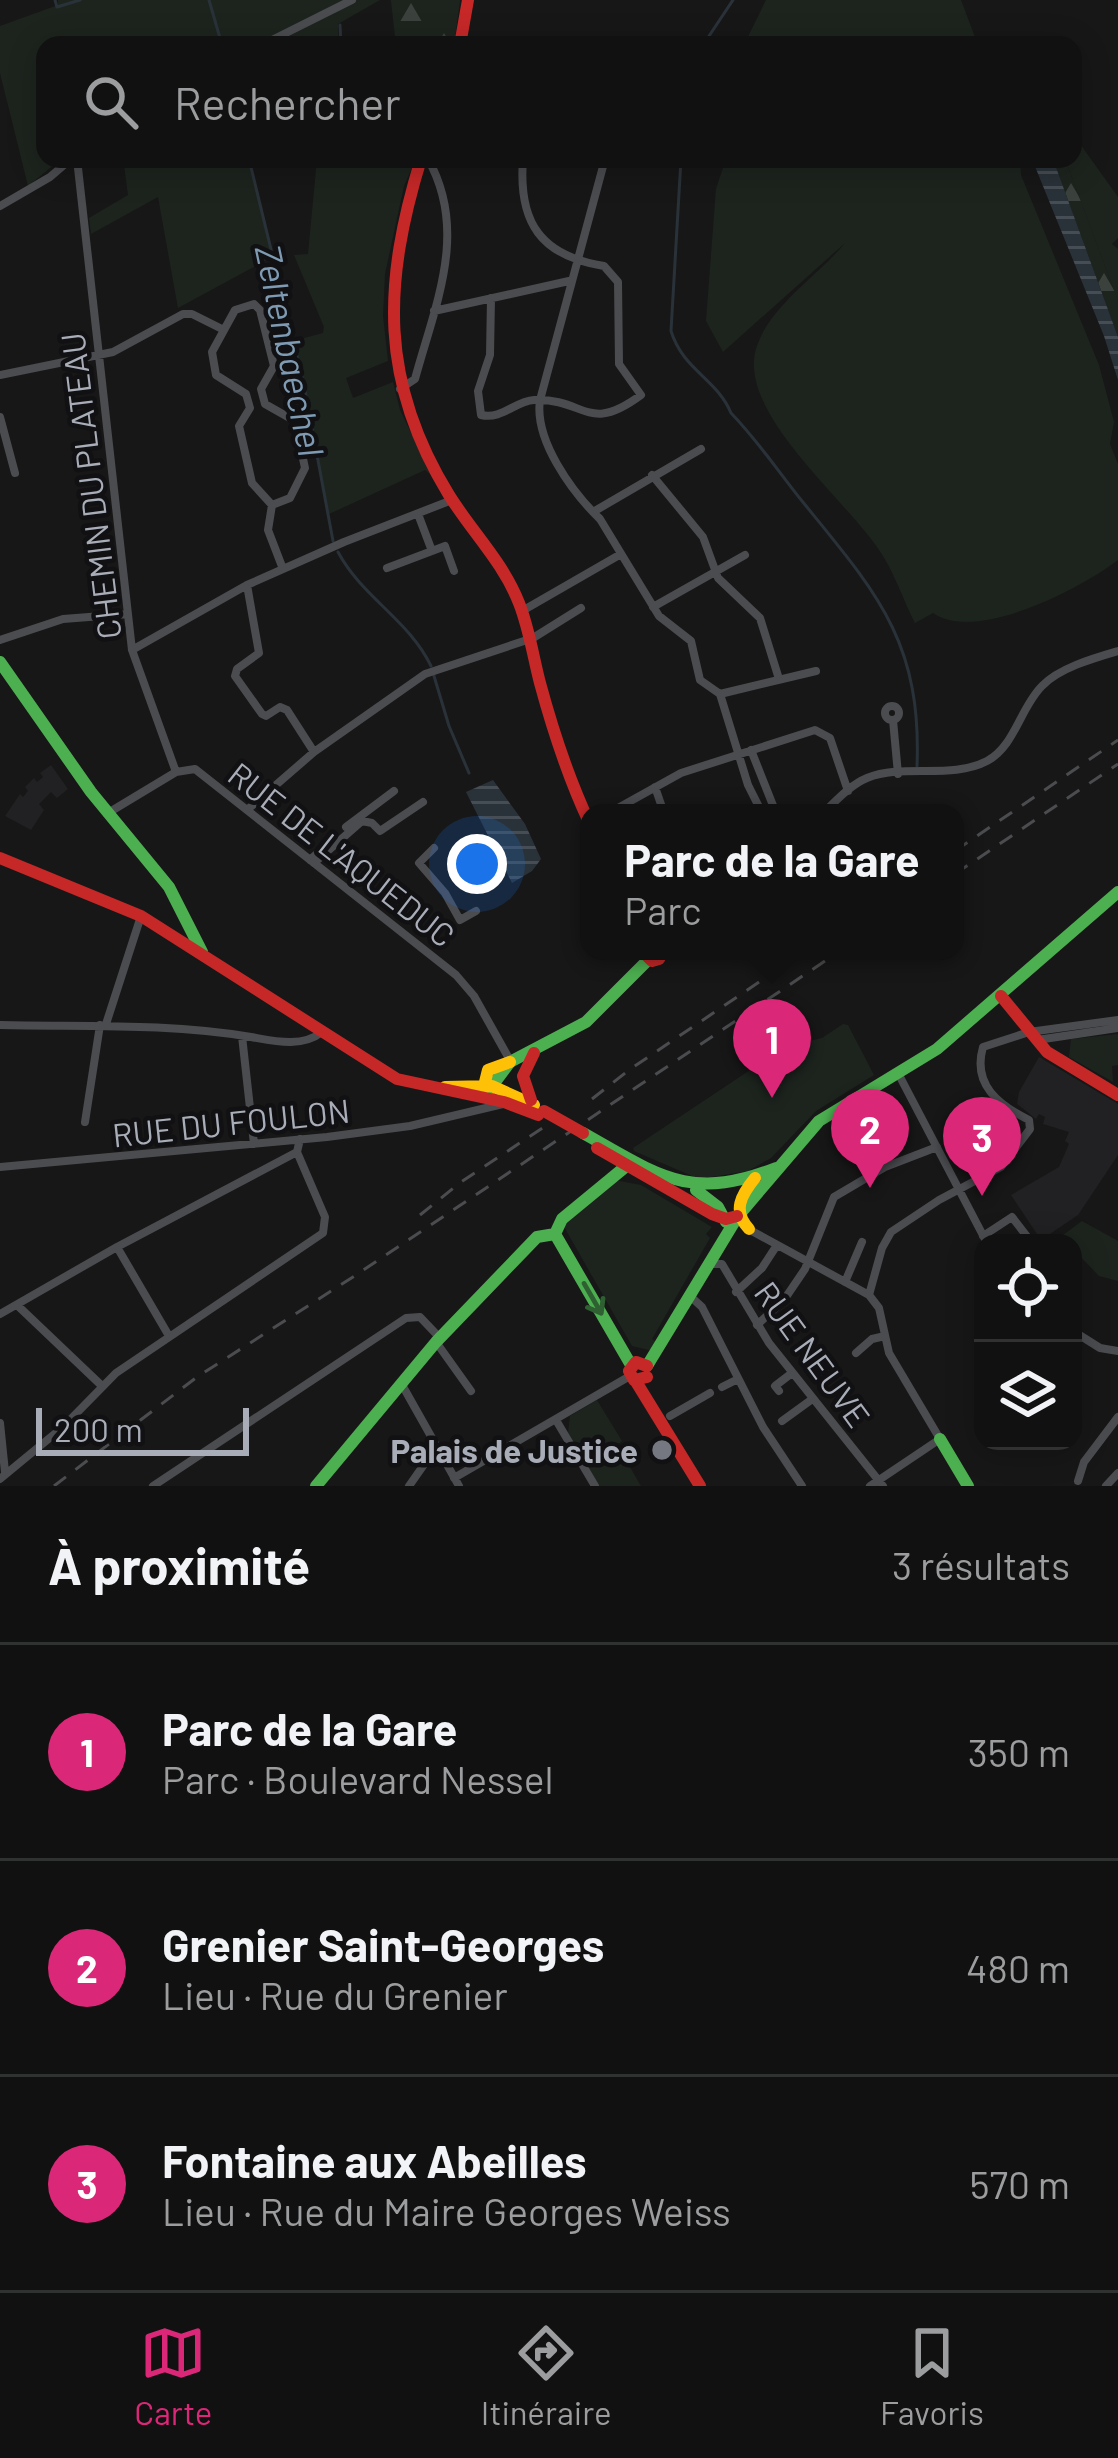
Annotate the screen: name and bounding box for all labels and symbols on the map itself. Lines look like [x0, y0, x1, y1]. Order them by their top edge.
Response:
water label: Zeltenbaechel [248, 240, 334, 460]
street label: CHEMIN DU PLATEAU [51, 330, 129, 642]
street label: RUE DE L'AQUEDUC [221, 753, 463, 955]
your location [447, 834, 507, 894]
pin: 1 [733, 999, 811, 1098]
pin: 2 [831, 1089, 909, 1188]
street label: RUE DU FOULON [110, 1090, 352, 1154]
pin: 3 [943, 1097, 1021, 1196]
street label: RUE NEUVE [747, 1273, 879, 1435]
one-way arrow [582, 1281, 605, 1316]
scale bar [36, 1402, 249, 1455]
place label: Palais de Justice [391, 1430, 638, 1470]
marker: Palais de Justice [649, 1437, 675, 1463]

